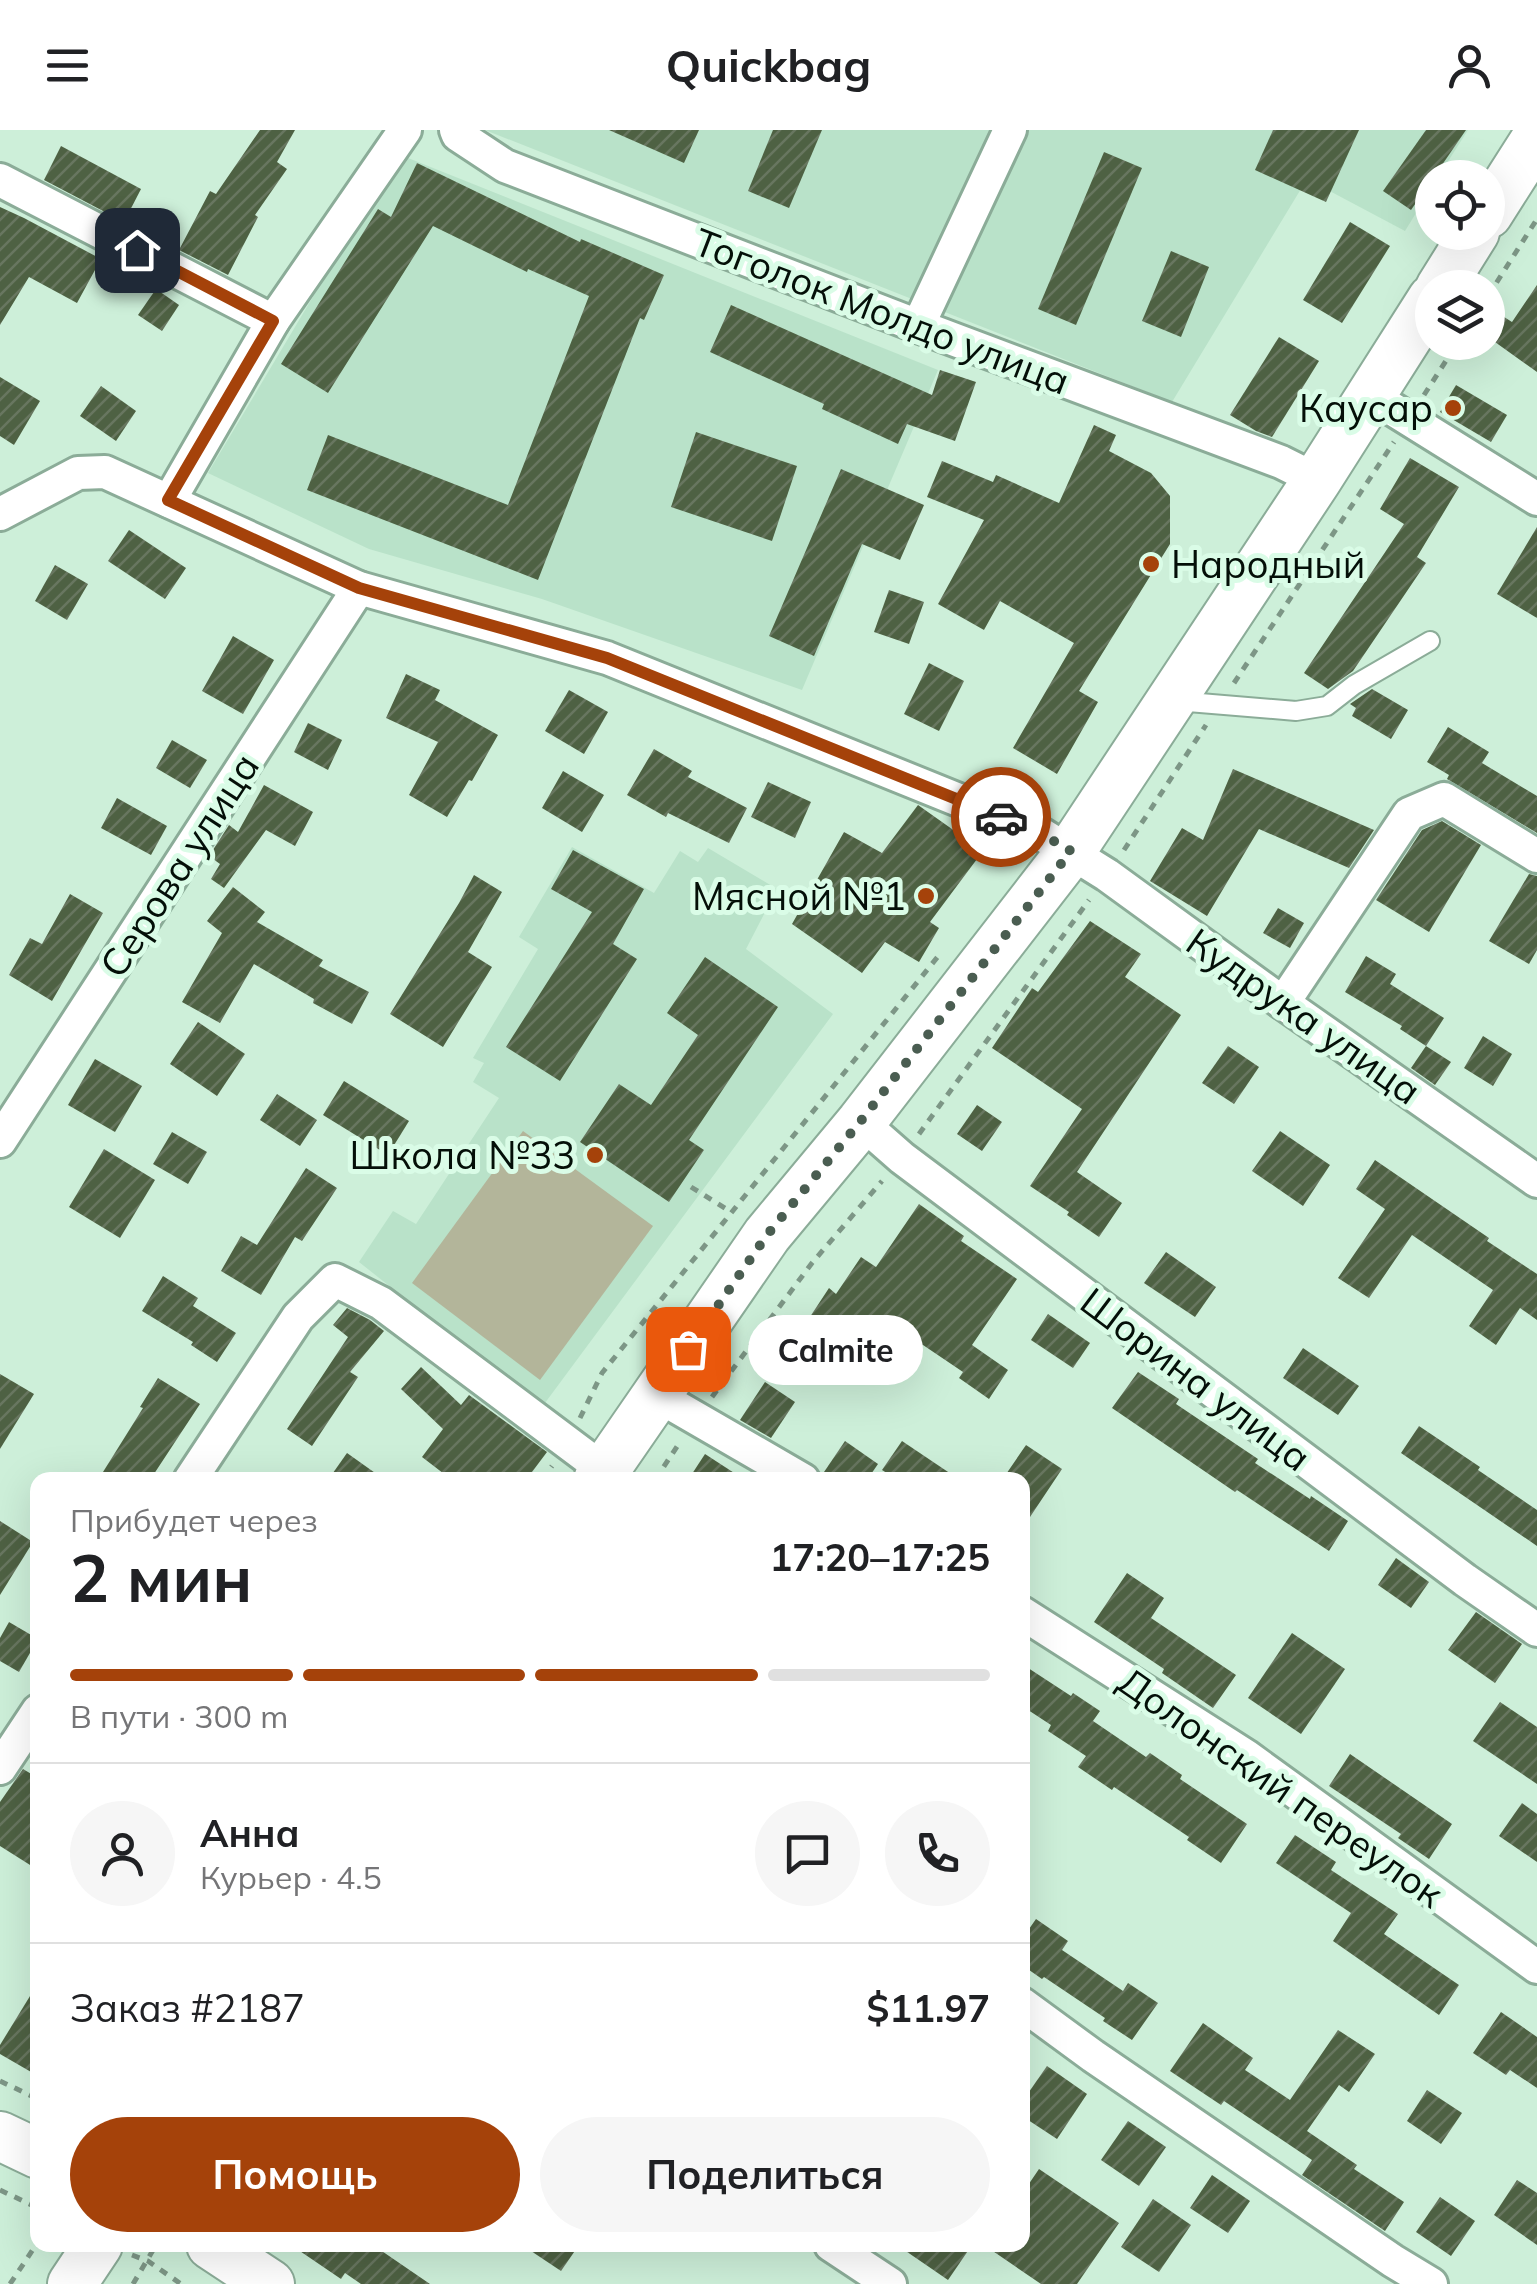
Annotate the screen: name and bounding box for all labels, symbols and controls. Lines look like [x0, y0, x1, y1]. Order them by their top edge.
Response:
text: Quickbag [666, 37, 871, 93]
icon: menu [40, 38, 95, 93]
icon: person [1442, 38, 1497, 93]
map controls [1415, 160, 1505, 360]
button: locate [1415, 160, 1505, 250]
pin [95, 208, 180, 293]
street label: Тоголок Молдо улица [688, 217, 1076, 405]
icon: home [110, 223, 165, 278]
button: layers [1415, 270, 1505, 360]
place label: Каусар [1299, 384, 1433, 432]
marker: Каусар [1442, 397, 1464, 419]
place label: Народный [1171, 540, 1365, 588]
marker: Народный [1140, 553, 1162, 575]
street label: Серова улица [89, 744, 269, 986]
courier [951, 767, 1051, 867]
icon: car [974, 790, 1029, 845]
place label: Мясной №1 [692, 872, 906, 920]
marker: Мясной №1 [915, 885, 937, 907]
street label: Кудрука улица [1178, 917, 1430, 1115]
place label: Школа №33 [349, 1131, 575, 1179]
marker: Школа №33 [584, 1144, 606, 1166]
street label: Шорина улица [1072, 1277, 1320, 1481]
pin [646, 1307, 731, 1392]
callout: Calmite [748, 1314, 923, 1384]
icon: bag [661, 1322, 716, 1377]
text: Calmite [777, 1330, 894, 1370]
text: Прибудет через [70, 1500, 318, 1540]
text: 17:20–17:25 [770, 1533, 990, 1581]
text: 2 мин [70, 1537, 252, 1618]
street label: Долонский переулок [1109, 1657, 1453, 1918]
text: В пути · 300 m [70, 1696, 288, 1736]
button: person [70, 1801, 175, 1906]
button: chat [755, 1801, 860, 1906]
button: phone [885, 1801, 990, 1906]
text: Анна [200, 1809, 300, 1857]
text: Курьер · 4.5 [200, 1857, 382, 1897]
text: Заказ #2187 [70, 1984, 305, 2032]
text: $11.97 [867, 1984, 990, 2032]
button: Помощь [70, 2117, 520, 2232]
button: Поделиться [540, 2117, 990, 2232]

